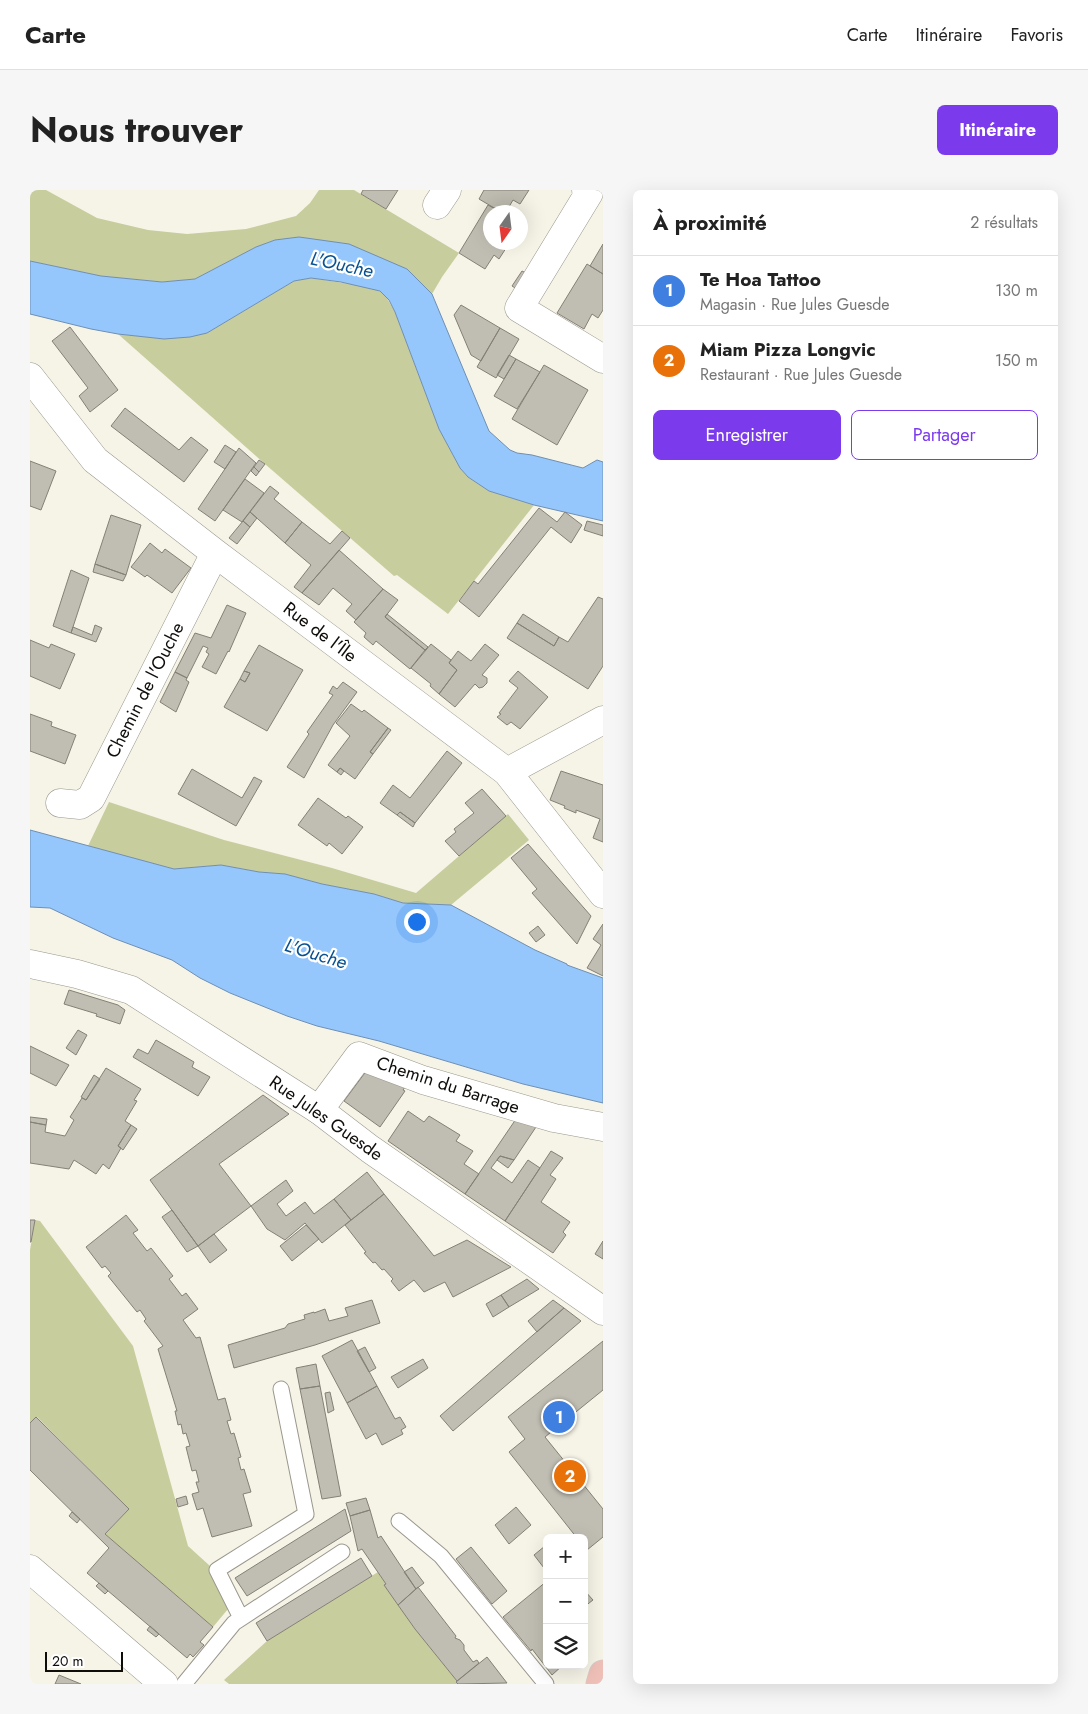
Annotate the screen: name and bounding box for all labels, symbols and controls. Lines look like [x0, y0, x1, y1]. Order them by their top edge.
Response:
text: Carte [25, 17, 86, 52]
text: Carte [847, 22, 888, 48]
text: Itinéraire [916, 22, 982, 48]
text: Favoris [1010, 22, 1063, 48]
text: Nous trouver [30, 105, 243, 155]
button: Itinéraire [937, 105, 1058, 155]
north arrow [483, 205, 528, 250]
text: À proximité [653, 208, 767, 238]
text: 2 résultats [970, 211, 1038, 234]
water label: L'Ouche [308, 245, 376, 284]
text: Te Hoa Tattoo [700, 266, 821, 293]
text: 1 [665, 279, 673, 302]
text: 130 m [995, 279, 1038, 302]
text: Magasin · Rue Jules Guesde [700, 293, 890, 316]
text: Miam Pizza Longvic [700, 336, 876, 363]
text: 2 [664, 349, 674, 372]
text: 150 m [995, 349, 1038, 372]
text: Restaurant · Rue Jules Guesde [700, 363, 902, 386]
button: Enregistrer [653, 410, 841, 460]
button: Partager [851, 410, 1038, 460]
street label: Rue de l'Île [278, 596, 362, 668]
street label: Chemin de l'Ouche [100, 618, 190, 762]
your location [404, 909, 430, 935]
water label: L'Ouche [282, 931, 351, 976]
street label: Chemin du Barrage [373, 1050, 523, 1120]
street label: Rue Jules Guesde [264, 1069, 388, 1167]
pin: 1 [543, 1398, 575, 1436]
pin: 2 [554, 1457, 586, 1495]
map controls [543, 1534, 588, 1669]
button: + [543, 1534, 588, 1579]
button: − [543, 1579, 588, 1624]
button: layers [543, 1624, 588, 1669]
scale bar [45, 1649, 122, 1672]
text: 20 m [52, 1651, 84, 1671]

